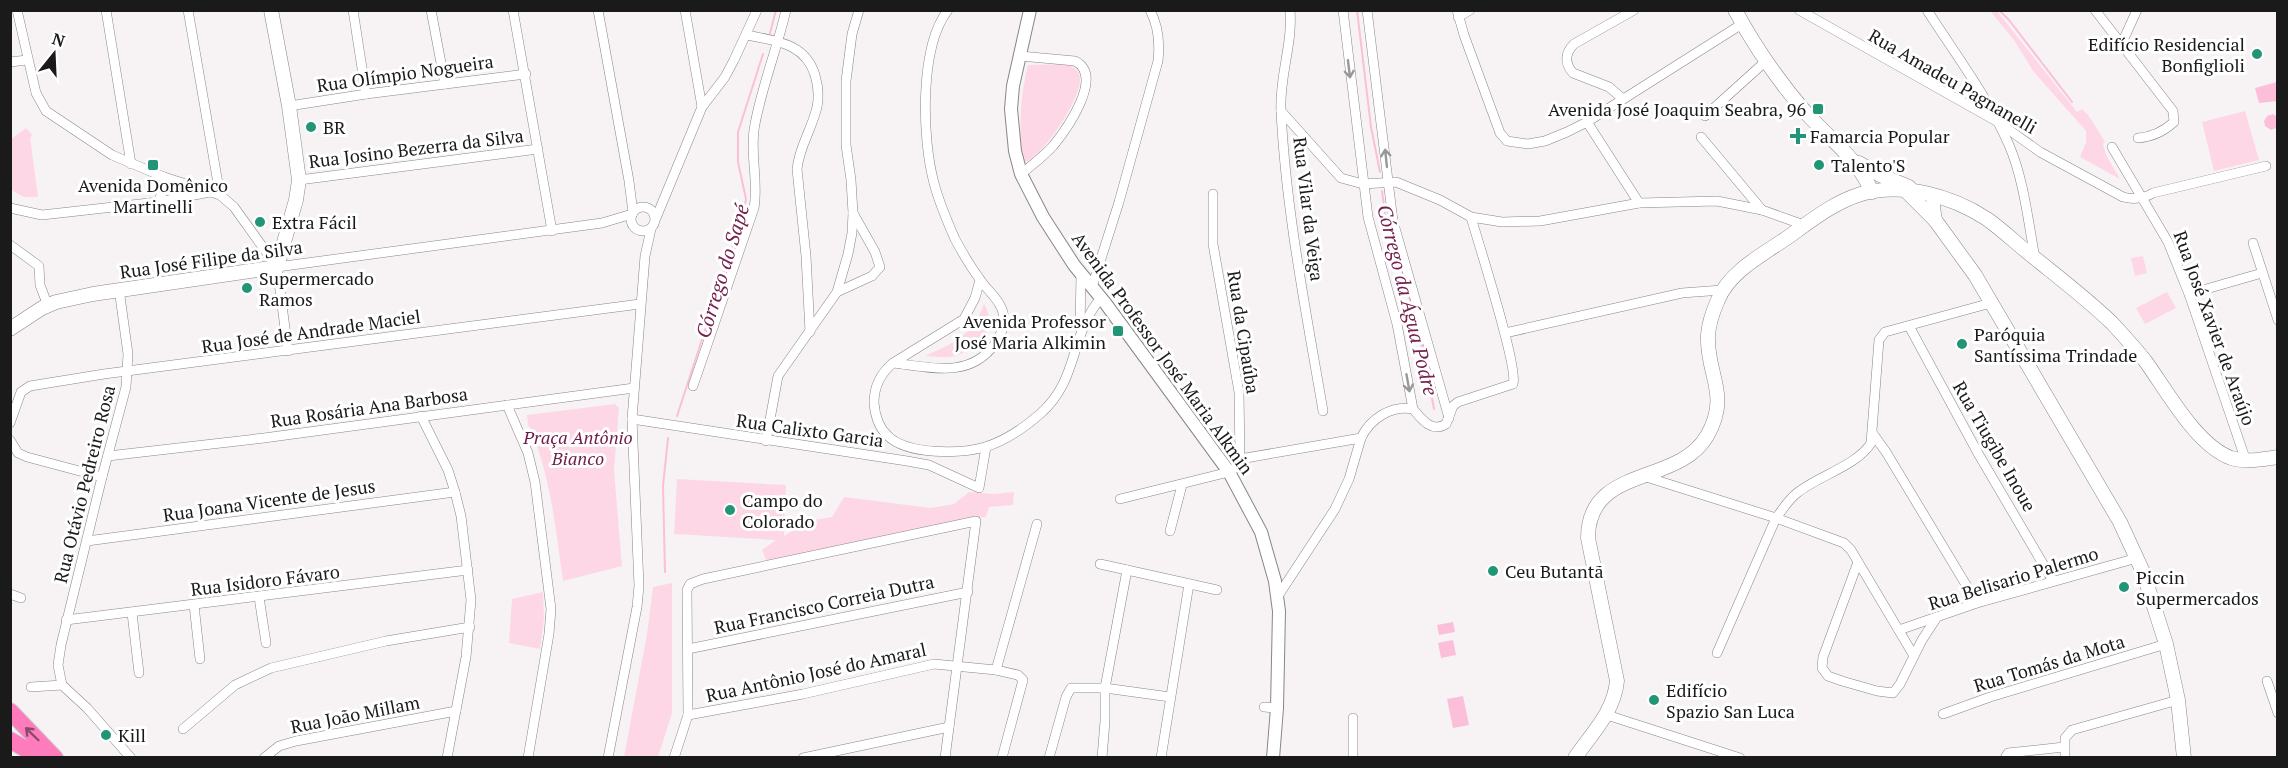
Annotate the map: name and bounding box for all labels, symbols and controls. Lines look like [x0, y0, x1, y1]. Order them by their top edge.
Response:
street label: Rua Amadeu Pagnanelli [1864, 23, 2042, 139]
north arrow [24, 24, 84, 84]
text: N [49, 27, 68, 52]
place label: Edifício Residencial Bonfiglioli [2088, 32, 2245, 77]
marker: Edifício Residencial Bonfiglioli [2250, 47, 2264, 61]
street label: Rua Olímpio Nogueira [315, 49, 495, 97]
one-way arrow [1344, 58, 1355, 78]
place label: Avenida José Joaquim Seabra, 96 [1548, 97, 1806, 121]
marker: Avenida José Joaquim Seabra, 96 [1811, 102, 1825, 116]
place label: BR [323, 115, 346, 139]
marker: BR [304, 120, 318, 134]
street label: Rua Josino Bezerra da Silva [307, 123, 525, 173]
place label: Famarcia Popular [1810, 124, 1950, 148]
marker: Famarcia Popular [1791, 129, 1805, 143]
street label: Rua Vilar da Veiga [1288, 136, 1330, 282]
one-way arrow [1380, 148, 1391, 168]
place label: Talento'S [1831, 153, 1905, 177]
marker: Avenida Domênico Martinelli [146, 158, 160, 172]
marker: Talento'S [1812, 158, 1826, 172]
place label: Avenida Domênico Martinelli [78, 173, 228, 218]
water label: Córrego do Sapé [689, 200, 755, 341]
water label: Córrego da Água Podre [1371, 202, 1445, 398]
place label: Extra Fácil [272, 210, 357, 234]
marker: Extra Fácil [253, 215, 267, 229]
street label: Avenida Professor José Maria Alkmin [1067, 227, 1259, 479]
street label: Rua José Xavier de Araújo [2169, 227, 2261, 429]
street label: Rua José Filipe da Silva [118, 234, 304, 284]
place label: Supermercado Ramos [259, 266, 374, 311]
street label: Rua da Cipaúba [1222, 269, 1266, 395]
marker: Supermercado Ramos [240, 281, 254, 295]
street label: Rua José de Andrade Maciel [200, 304, 422, 358]
place label: Avenida Professor José Maria Alkimin [954, 309, 1106, 354]
place label: Paróquia Santíssima Trindade [1974, 322, 2137, 367]
marker: Avenida Professor José Maria Alkimin [1111, 324, 1125, 338]
marker: Paróquia Santíssima Trindade [1955, 337, 1969, 351]
one-way arrow [1403, 373, 1414, 393]
street label: Rua Tiugibe Inoue [1948, 376, 2042, 516]
street label: Rua Rosária Ana Barbosa [269, 381, 469, 433]
street label: Rua Otávio Pedreiro Rosa [48, 383, 120, 585]
street label: Rua Calixto Garcia [735, 408, 885, 452]
park label: Praça Antônio Bianco [522, 425, 633, 470]
street label: Rua Joana Vicente de Jesus [161, 473, 377, 527]
place label: Campo do Colorado [742, 488, 823, 533]
marker: Campo do Colorado [723, 503, 737, 517]
street label: Rua Belisario Palermo [1925, 541, 2101, 615]
street label: Rua Isidoro Fávaro [189, 559, 341, 601]
place label: Ceu Butantã [1505, 559, 1604, 583]
marker: Ceu Butantã [1486, 564, 1500, 578]
place label: Piccin Supermercados [2136, 565, 2259, 610]
street label: Rua Francisco Correia Dutra [712, 569, 936, 639]
marker: Piccin Supermercados [2117, 580, 2131, 594]
street label: Rua Tomás da Mota [1971, 629, 2127, 697]
street label: Rua Antônio José do Amaral [704, 637, 928, 707]
place label: Edifício Spazio San Luca [1666, 678, 1795, 723]
street label: Rua João Millam [288, 690, 422, 738]
marker: Edifício Spazio San Luca [1647, 693, 1661, 707]
place label: Kill [118, 723, 146, 747]
one-way arrow [25, 727, 40, 742]
marker: Kill [99, 728, 113, 742]

